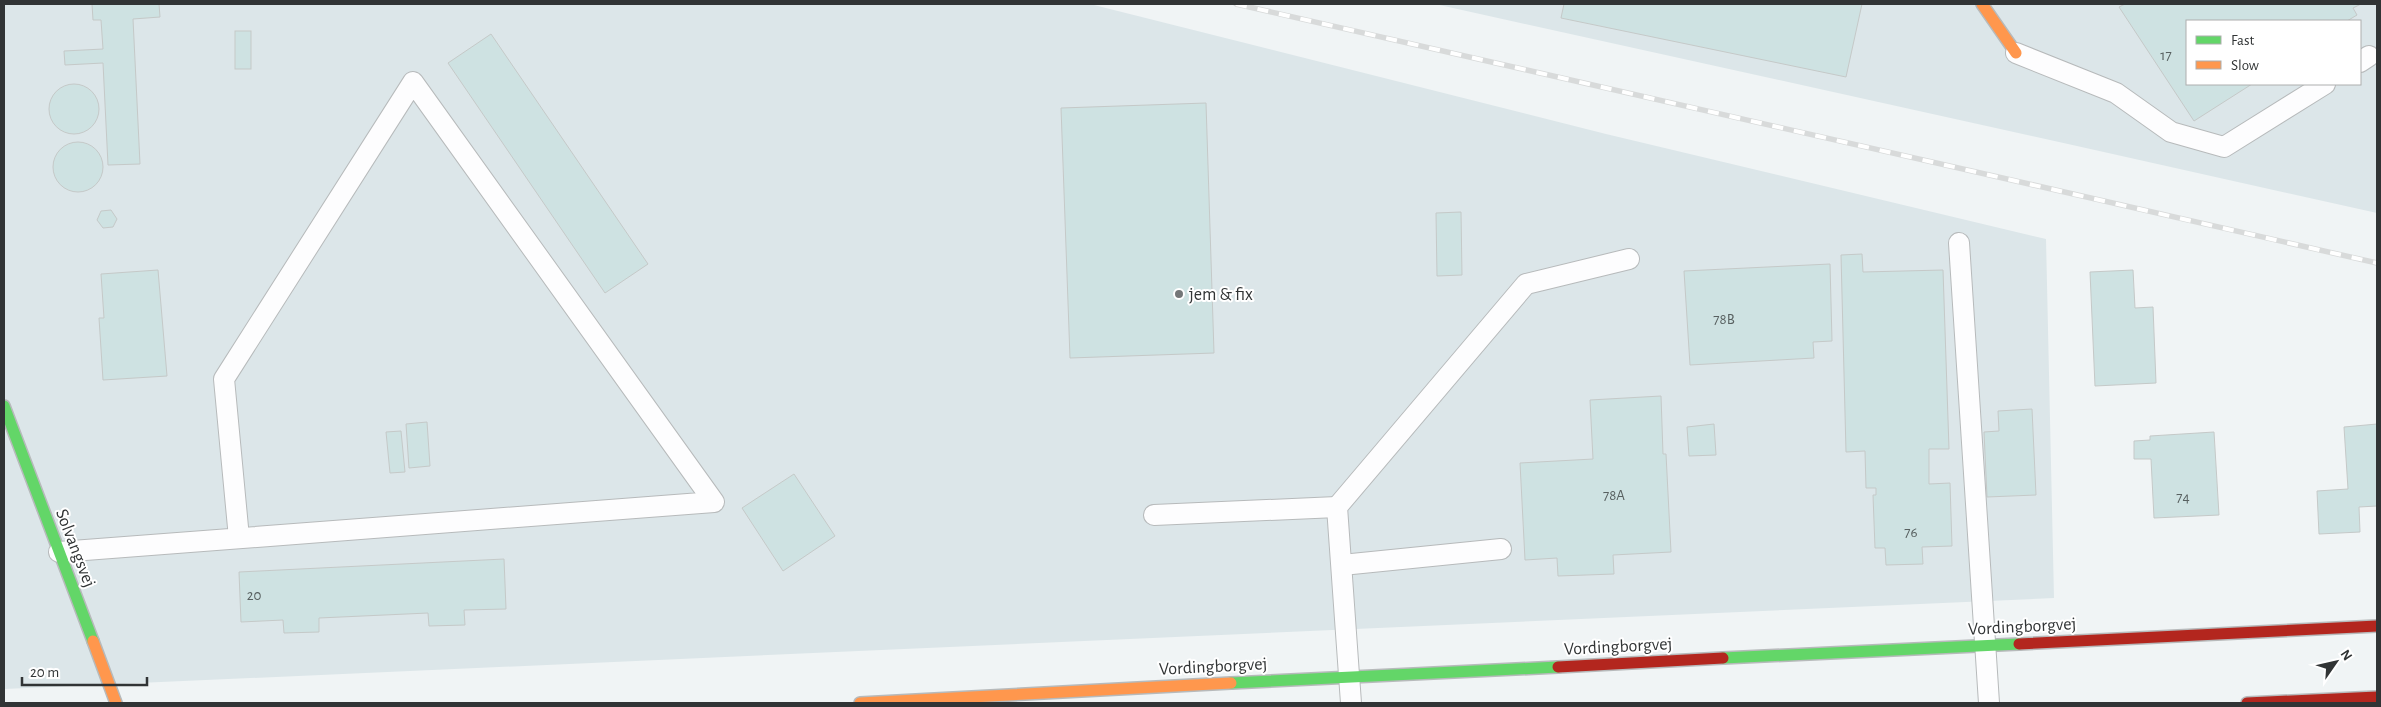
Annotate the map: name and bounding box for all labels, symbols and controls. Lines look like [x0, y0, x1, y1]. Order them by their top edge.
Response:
legend [2186, 20, 2361, 85]
text: Fast [2231, 33, 2255, 48]
house number: 17 [2160, 48, 2172, 63]
text: Slow [2231, 58, 2259, 73]
place label: jem & fix [1189, 286, 1253, 304]
marker: jem & fix [1173, 288, 1185, 300]
house number: 78B [1713, 312, 1735, 327]
house number: 78A [1603, 488, 1625, 503]
house number: 74 [2176, 490, 2190, 505]
street label: Solvangsvej [52, 507, 98, 590]
house number: 76 [1904, 525, 1918, 540]
house number: 20 [247, 588, 261, 603]
street label: Vordingborgvej [1967, 615, 2077, 639]
street label: Vordingborgvej [1563, 635, 1673, 659]
north arrow [2311, 637, 2361, 687]
text: N [2337, 647, 2354, 663]
scale bar [22, 654, 148, 686]
street label: Vordingborgvej [1158, 655, 1268, 679]
text: 20 m [30, 665, 59, 680]

